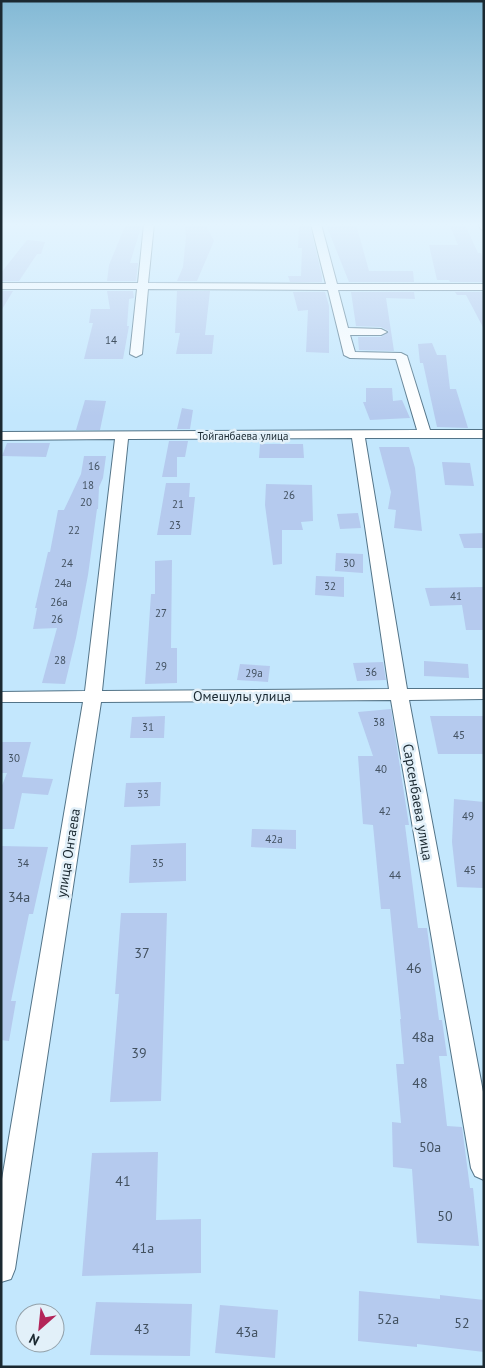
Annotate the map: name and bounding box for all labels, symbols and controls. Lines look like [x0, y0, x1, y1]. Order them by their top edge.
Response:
house number: 14 [105, 333, 117, 347]
street label: Тойганбаева улица [198, 429, 288, 443]
house number: 16 [88, 459, 100, 473]
house number: 18 [82, 478, 94, 492]
house number: 26 [283, 488, 295, 502]
house number: 20 [80, 495, 92, 509]
house number: 21 [172, 497, 184, 511]
house number: 23 [169, 518, 181, 532]
house number: 22 [68, 523, 80, 537]
house number: 24 [61, 556, 73, 570]
house number: 30 [343, 556, 355, 570]
house number: 24а [54, 576, 72, 590]
house number: 32 [324, 579, 336, 593]
house number: 41 [450, 589, 462, 603]
house number: 26а [50, 595, 68, 609]
house number: 27 [155, 606, 167, 620]
house number: 26 [51, 612, 63, 626]
house number: 28 [54, 653, 66, 667]
house number: 29 [155, 659, 167, 673]
house number: 36 [365, 665, 377, 679]
house number: 29а [245, 666, 263, 680]
street label: Омешулы улица [193, 687, 291, 705]
house number: 38 [373, 715, 385, 729]
house number: 31 [142, 720, 154, 734]
house number: 45 [453, 728, 465, 742]
street label: Сарсенбаева улица [399, 742, 437, 862]
house number: 30 [8, 751, 20, 765]
house number: 40 [375, 762, 387, 776]
house number: 33 [137, 787, 149, 801]
house number: 42 [379, 804, 391, 818]
street label: улица Онтаева [52, 807, 84, 899]
house number: 49 [462, 809, 474, 823]
house number: 42а [265, 832, 283, 846]
house number: 34 [17, 856, 29, 870]
house number: 35 [152, 856, 164, 870]
house number: 45 [464, 863, 476, 877]
house number: 44 [389, 868, 401, 882]
house number: 34а [8, 888, 30, 906]
house number: 37 [134, 944, 150, 962]
house number: 46 [406, 959, 422, 977]
house number: 48а [412, 1028, 434, 1046]
house number: 39 [131, 1044, 147, 1062]
house number: 48 [412, 1074, 428, 1092]
house number: 50а [419, 1138, 441, 1156]
house number: 41 [115, 1172, 131, 1190]
house number: 50 [437, 1207, 453, 1225]
house number: 41а [132, 1239, 154, 1257]
north arrow [15, 1303, 65, 1353]
house number: 52а [377, 1310, 399, 1328]
house number: 52 [454, 1314, 470, 1332]
house number: 43 [134, 1320, 150, 1338]
house number: 43а [236, 1323, 258, 1341]
text: N [26, 1329, 42, 1350]

